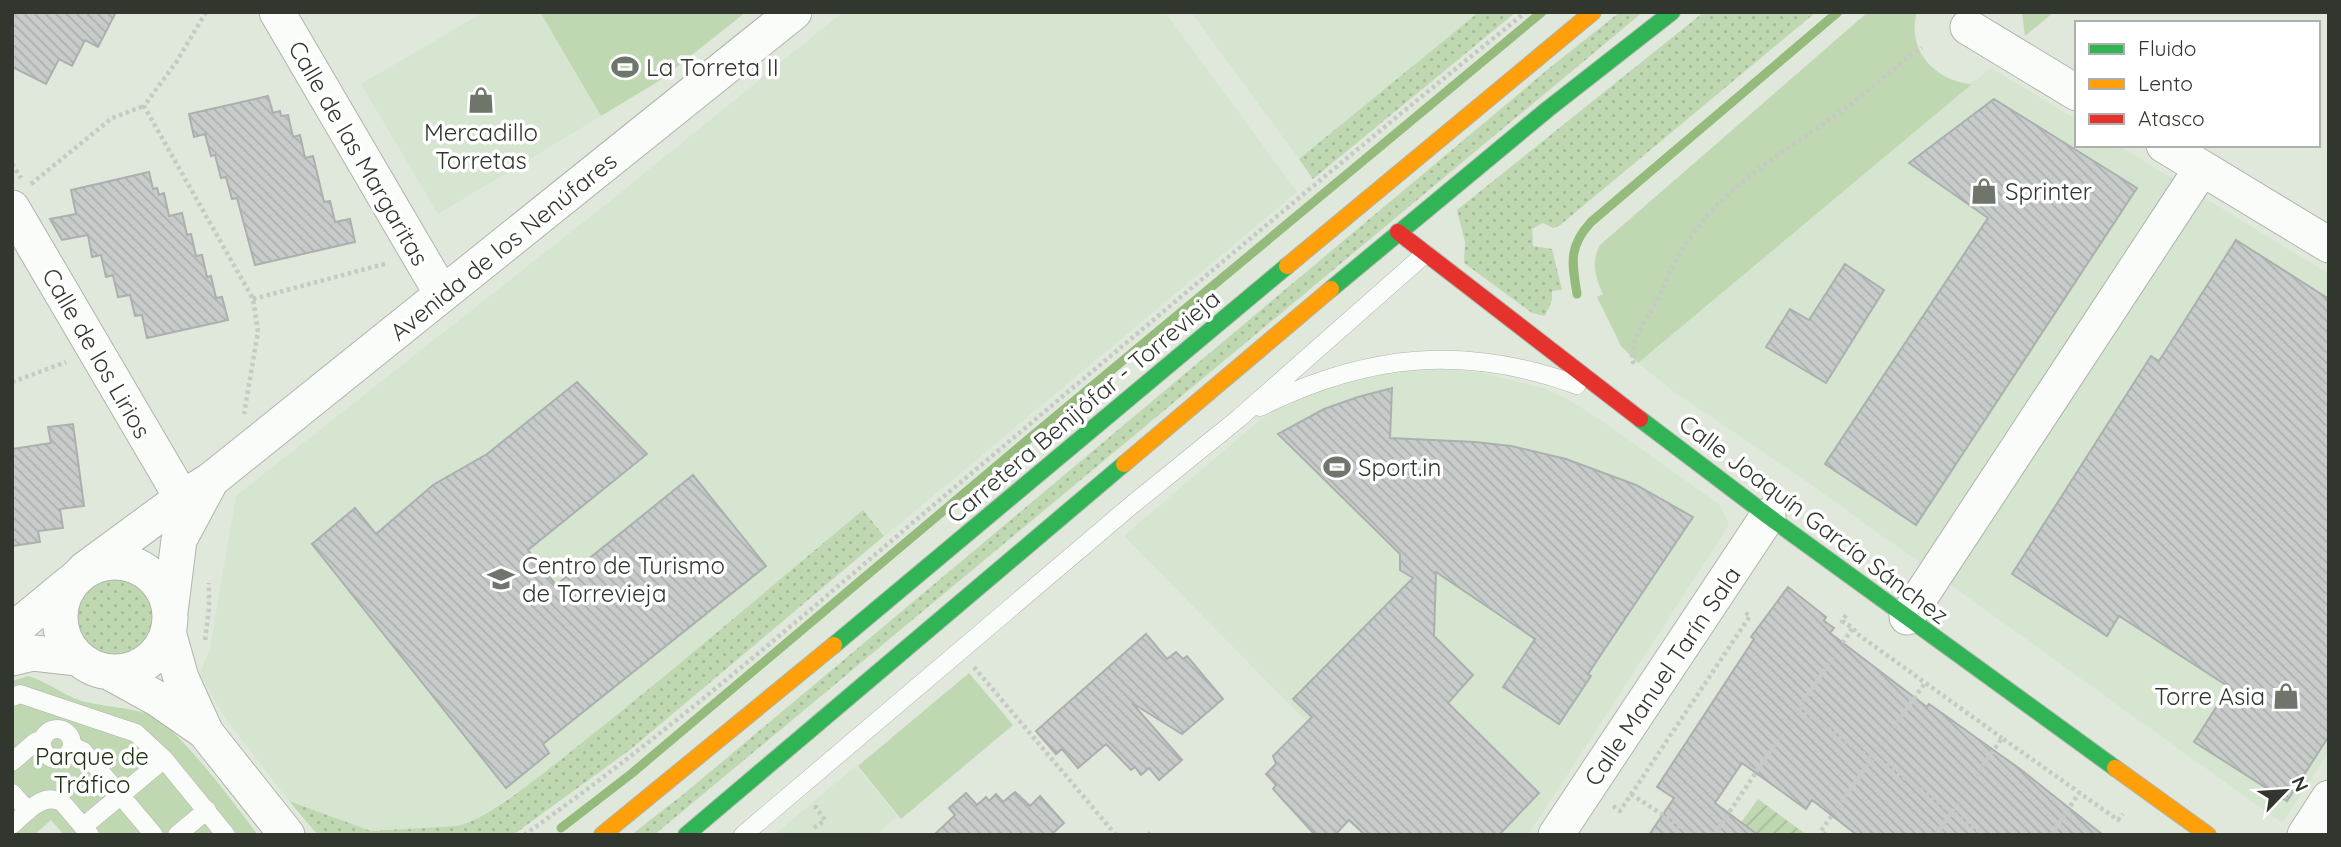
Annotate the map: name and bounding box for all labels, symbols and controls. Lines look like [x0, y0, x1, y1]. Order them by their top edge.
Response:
legend [2075, 21, 2320, 147]
street label: Calle de las Margaritas [282, 35, 436, 271]
text: Fluido [2138, 35, 2196, 61]
sports icon: La Torreta II [610, 52, 640, 82]
place label: La Torreta II [646, 52, 779, 82]
text: Lento [2138, 70, 2193, 96]
shop icon: Mercadillo Torretas [466, 85, 496, 115]
text: Atasco [2138, 105, 2205, 131]
place label: Mercadillo Torretas [424, 117, 538, 175]
street label: Avenida de los Nenúfares [384, 145, 622, 347]
shop icon: Sprinter [1969, 176, 1999, 206]
place label: Sprinter [2005, 176, 2092, 206]
street label: Calle de los Lirios [36, 263, 158, 443]
street label: Carretera Benijófar - Torrevieja [940, 283, 1226, 529]
street label: Calle Joaquín García Sánchez [1673, 408, 1955, 630]
sports icon: Sport.in [1322, 452, 1352, 482]
place label: Sport.in [1358, 452, 1441, 482]
place label: Centro de Turismo de Torrevieja [522, 550, 725, 608]
street label: Calle Manuel Tarín Sala [1577, 561, 1747, 791]
school or university icon: Centro de Turismo de Torrevieja [486, 564, 516, 594]
place label: Torre Asia [2154, 681, 2265, 711]
shop icon: Torre Asia [2271, 681, 2301, 711]
park label: Parque de Tráfico [35, 741, 149, 799]
north arrow [2250, 756, 2320, 826]
text: N [2287, 772, 2314, 795]

